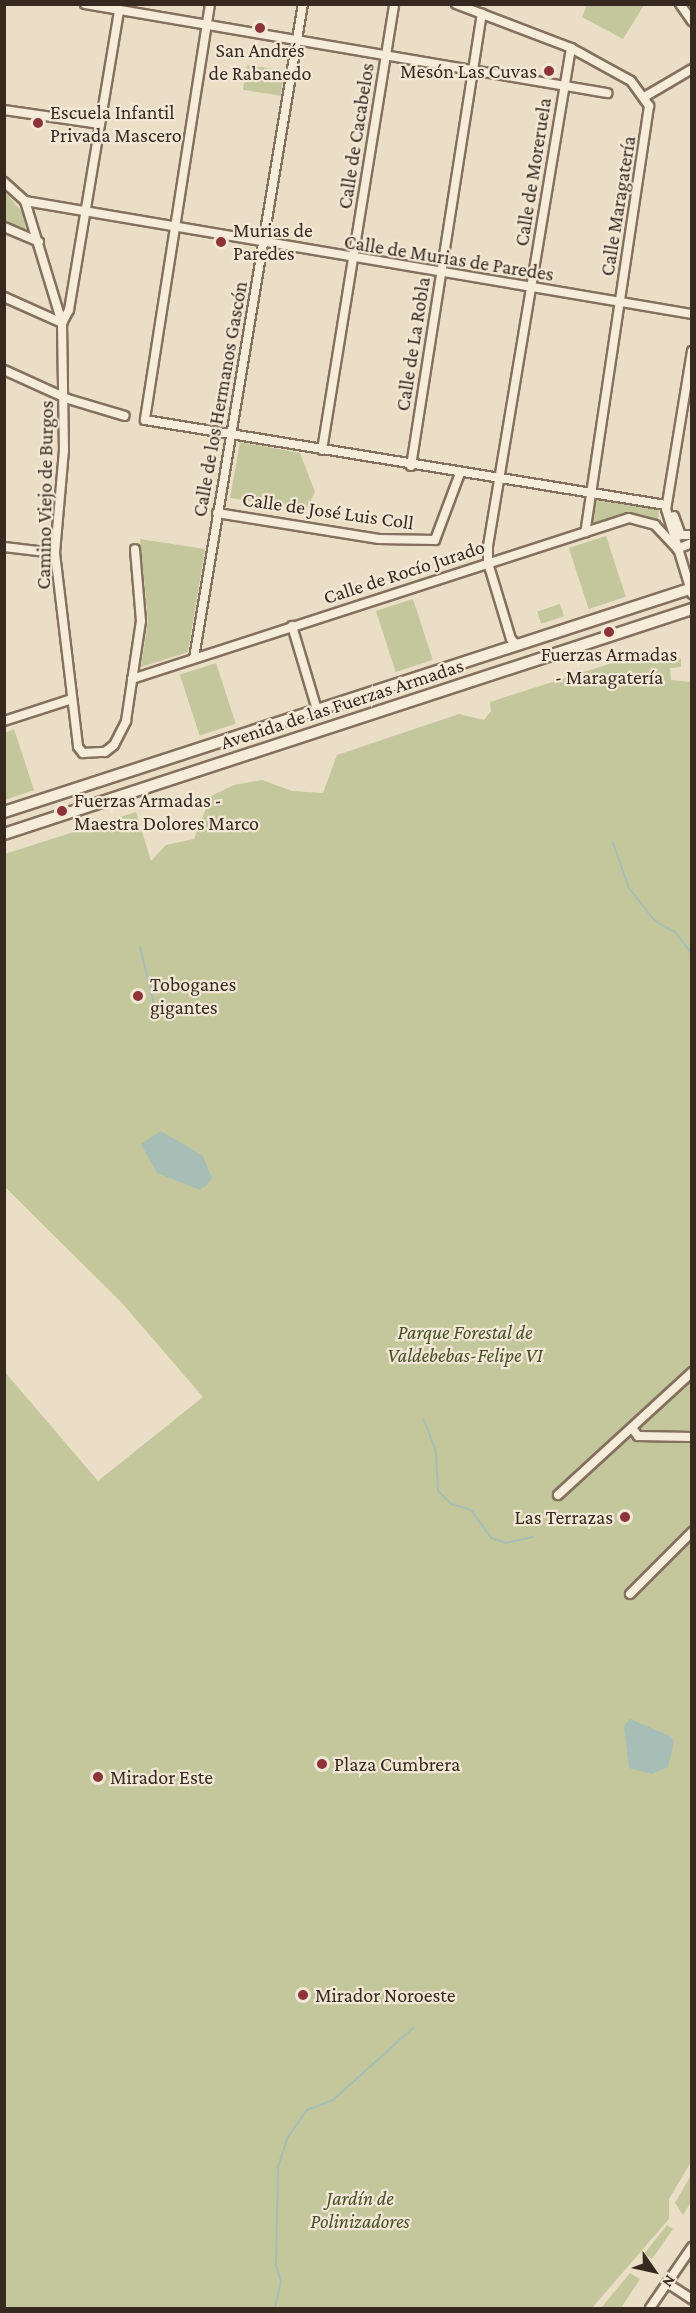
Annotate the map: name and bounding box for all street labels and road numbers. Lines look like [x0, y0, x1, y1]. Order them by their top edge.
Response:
street label: Calle de Cacabelos [333, 61, 379, 211]
street label: Calle de Moreruela [509, 96, 557, 248]
street label: Calle Maragatería [595, 134, 641, 278]
street label: Calle de Murias de Paredes [342, 230, 556, 286]
street label: Calle de La Robla [391, 275, 435, 413]
street label: Calle de los Hermanos Gascón [187, 279, 253, 519]
street label: Camino Viejo de Burgos [31, 400, 59, 590]
street label: Calle de José Luis Coll [241, 487, 415, 535]
street label: Calle de Rocío Jurado [320, 535, 488, 609]
street label: Avenida de las Fuerzas Armadas [217, 653, 467, 755]

